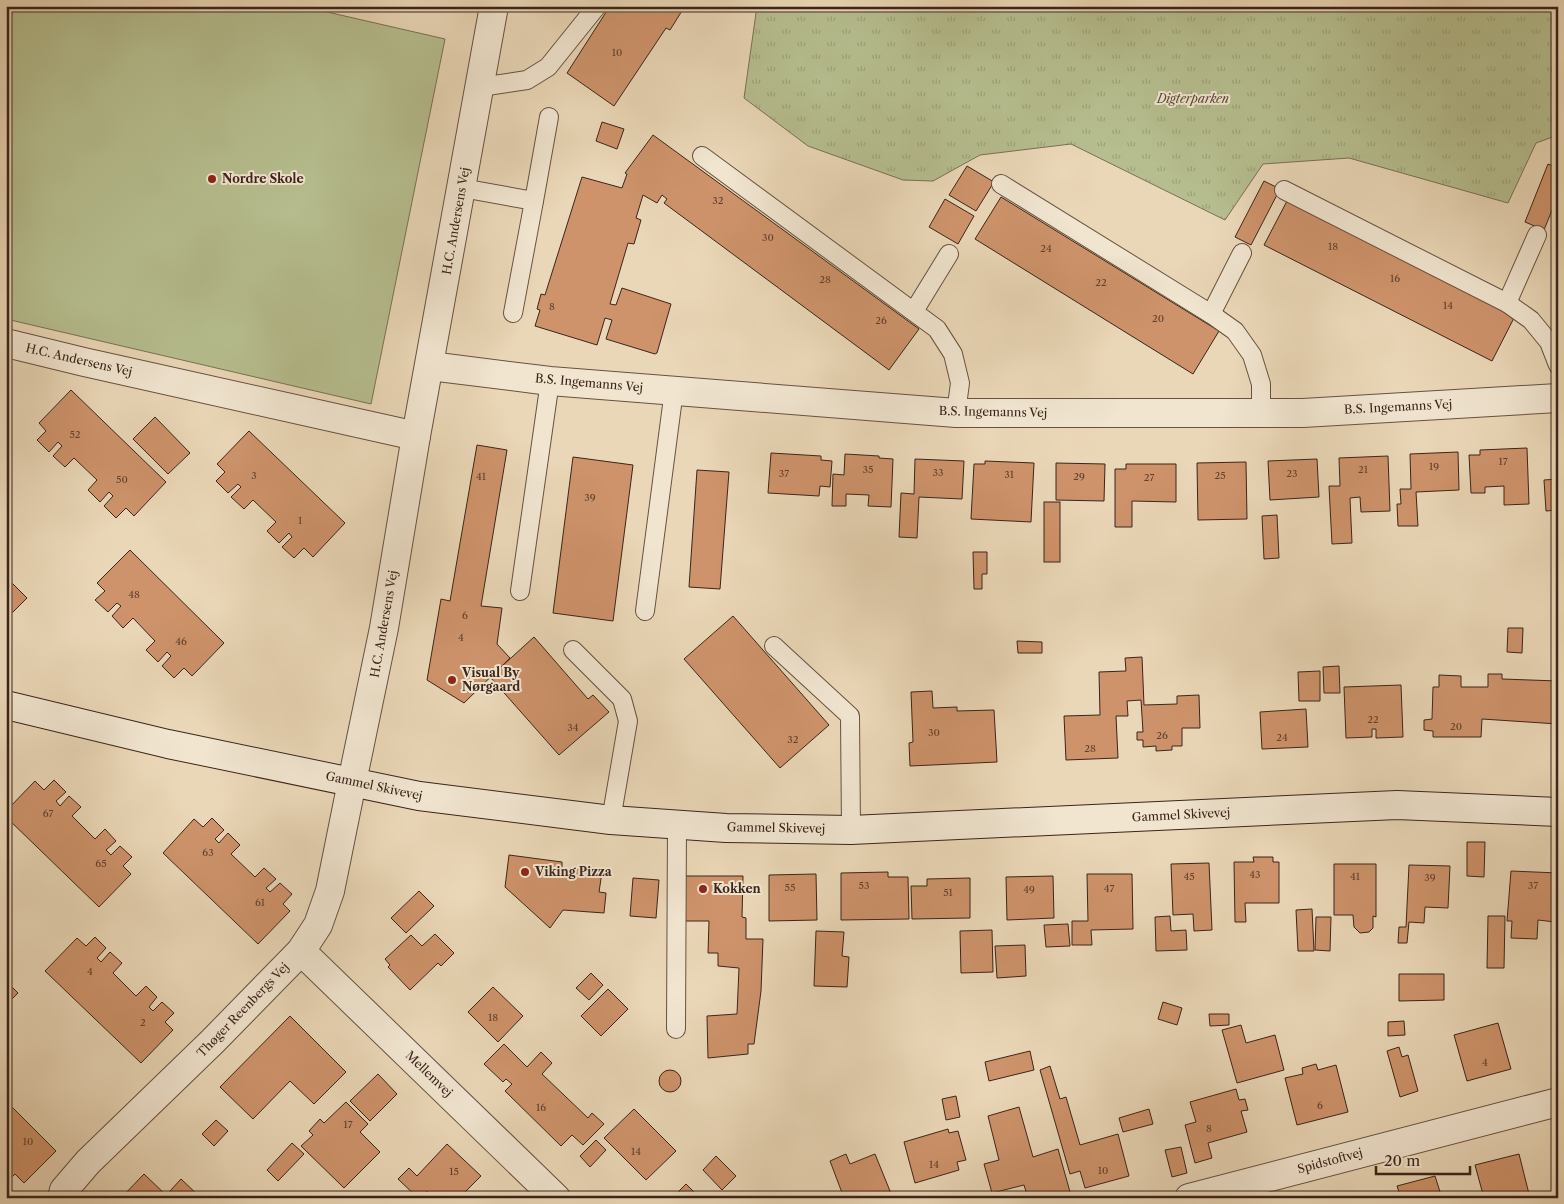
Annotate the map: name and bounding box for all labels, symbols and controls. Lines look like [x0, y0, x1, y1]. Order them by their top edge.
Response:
house number: 10 [612, 46, 622, 59]
park label: Digterparken [1156, 91, 1229, 106]
street label: H.C. Andersens Vej [439, 166, 472, 276]
place label: Nordre Skole [222, 171, 304, 186]
marker: Nordre Skole [206, 173, 218, 185]
house number: 32 [712, 194, 724, 207]
house number: 30 [762, 231, 774, 244]
house number: 18 [1328, 240, 1338, 253]
house number: 24 [1040, 242, 1052, 255]
house number: 16 [1390, 272, 1400, 285]
house number: 28 [819, 273, 831, 286]
house number: 22 [1095, 276, 1107, 289]
house number: 14 [1443, 299, 1453, 312]
house number: 8 [549, 300, 555, 313]
house number: 20 [1152, 312, 1164, 325]
house number: 26 [875, 314, 887, 327]
street label: H.C. Andersens Vej [24, 340, 134, 379]
street label: B.S. Ingemanns Vej [534, 370, 644, 395]
street label: B.S. Ingemanns Vej [1344, 396, 1452, 417]
street label: B.S. Ingemanns Vej [939, 403, 1047, 420]
house number: 52 [69, 428, 81, 441]
house number: 17 [1498, 455, 1508, 468]
house number: 19 [1429, 460, 1439, 473]
house number: 35 [863, 463, 873, 476]
house number: 21 [1358, 463, 1369, 476]
house number: 33 [932, 466, 944, 479]
house number: 37 [779, 467, 789, 480]
house number: 23 [1286, 467, 1298, 480]
house number: 31 [1004, 468, 1015, 481]
house number: 3 [251, 469, 257, 482]
house number: 25 [1214, 469, 1226, 482]
house number: 41 [476, 470, 487, 483]
house number: 29 [1073, 470, 1085, 483]
house number: 27 [1144, 471, 1154, 484]
house number: 50 [116, 473, 128, 486]
house number: 39 [584, 491, 596, 504]
house number: 1 [298, 514, 303, 527]
street label: H.C. Andersens Vej [367, 569, 400, 679]
house number: 48 [128, 588, 140, 601]
house number: 6 [462, 609, 468, 622]
house number: 4 [458, 631, 464, 644]
house number: 46 [175, 635, 187, 648]
place label: Visual By Nørgaard [461, 665, 520, 694]
marker: Visual By Nørgaard [446, 674, 458, 686]
house number: 22 [1367, 713, 1379, 726]
house number: 20 [1450, 720, 1462, 733]
house number: 34 [567, 721, 579, 734]
house number: 30 [928, 726, 940, 739]
house number: 26 [1156, 729, 1168, 742]
house number: 24 [1276, 731, 1288, 744]
house number: 32 [787, 733, 799, 746]
house number: 28 [1084, 742, 1096, 755]
street label: Gammel Skivevej [324, 768, 424, 803]
street label: Gammel Skivevej [1131, 804, 1231, 825]
house number: 67 [43, 807, 53, 820]
street label: Gammel Skivevej [727, 819, 825, 836]
house number: 63 [202, 846, 214, 859]
house number: 65 [95, 857, 107, 870]
place label: Viking Pizza [534, 864, 613, 879]
marker: Viking Pizza [519, 866, 531, 878]
house number: 43 [1249, 868, 1261, 881]
house number: 45 [1183, 870, 1195, 883]
house number: 41 [1350, 870, 1361, 883]
house number: 39 [1424, 871, 1436, 884]
house number: 53 [859, 879, 869, 892]
house number: 37 [1528, 879, 1538, 892]
place label: Kokken [713, 881, 762, 896]
house number: 55 [785, 881, 795, 894]
house number: 47 [1104, 882, 1114, 895]
marker: Kokken [697, 883, 709, 895]
house number: 49 [1023, 883, 1035, 896]
house number: 51 [943, 886, 954, 899]
house number: 61 [255, 896, 266, 909]
street label: Thøger Reenbergs Vej [194, 959, 292, 1060]
house number: 4 [87, 965, 93, 978]
house number: 18 [488, 1011, 498, 1024]
house number: 2 [140, 1016, 146, 1029]
street label: Mellemvej [403, 1048, 456, 1100]
house number: 4 [1482, 1056, 1488, 1069]
house number: 6 [1317, 1099, 1323, 1112]
house number: 16 [536, 1101, 546, 1114]
house number: 17 [343, 1118, 353, 1131]
house number: 8 [1206, 1122, 1212, 1135]
house number: 10 [23, 1135, 33, 1148]
scale bar [1376, 1144, 1470, 1176]
house number: 14 [631, 1145, 641, 1158]
street label: Spidstoftvej [1296, 1145, 1364, 1176]
text: 20 m [1384, 1151, 1420, 1170]
house number: 14 [929, 1158, 939, 1171]
house number: 10 [1098, 1164, 1108, 1177]
house number: 15 [449, 1165, 459, 1178]

